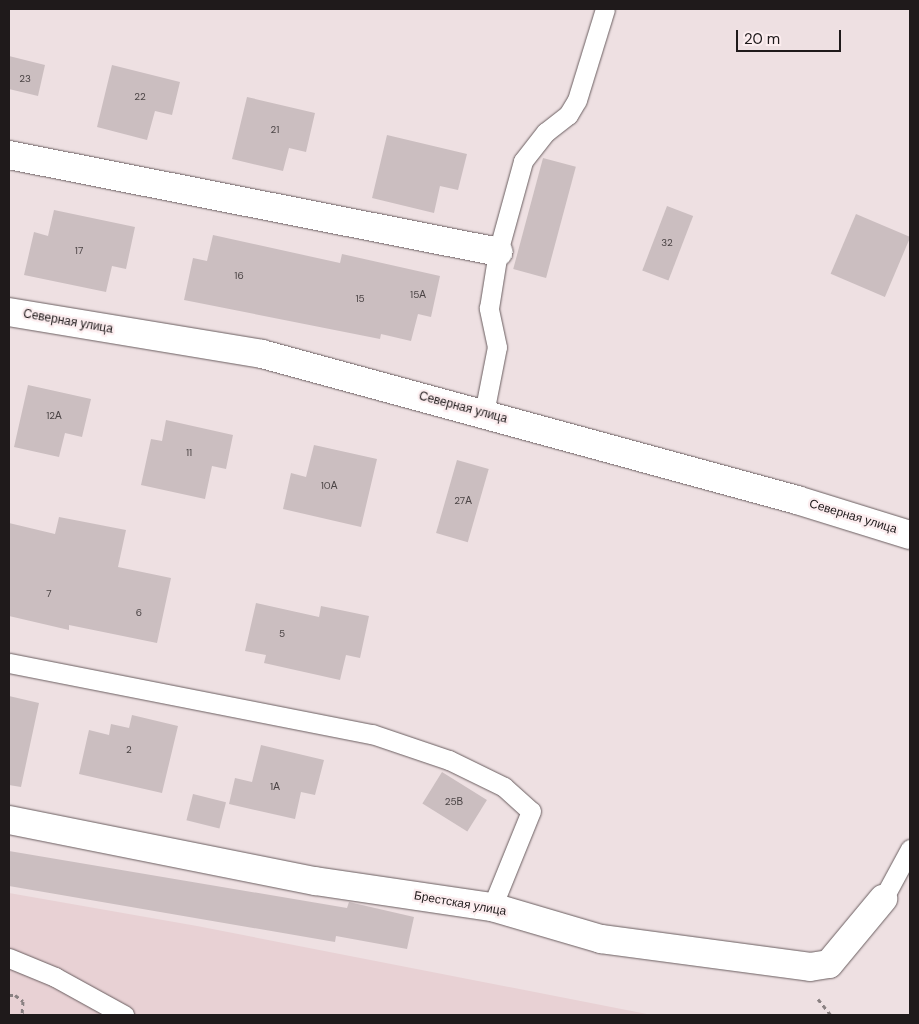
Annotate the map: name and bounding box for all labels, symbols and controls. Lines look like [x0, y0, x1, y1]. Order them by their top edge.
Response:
scale bar [739, 20, 844, 52]
text: 20 m [744, 29, 780, 49]
house number: 23 [19, 73, 31, 85]
house number: 22 [134, 91, 146, 103]
house number: 21 [271, 124, 279, 136]
house number: 32 [661, 237, 673, 249]
house number: 17 [75, 245, 83, 257]
house number: 16 [234, 270, 244, 282]
house number: 15А [410, 289, 426, 301]
house number: 15 [355, 293, 365, 305]
street label: Северная улица [22, 307, 114, 337]
street label: Северная улица [417, 389, 509, 427]
house number: 12А [46, 410, 62, 422]
house number: 11 [186, 447, 192, 459]
house number: 10А [321, 480, 337, 492]
house number: 27А [454, 495, 472, 507]
street label: Северная улица [807, 497, 899, 537]
house number: 7 [46, 588, 52, 600]
house number: 6 [136, 607, 142, 619]
house number: 5 [279, 628, 285, 640]
house number: 2 [126, 744, 132, 756]
house number: 1А [270, 781, 280, 793]
house number: 25В [445, 796, 463, 808]
street label: Брестская улица [413, 889, 507, 919]

